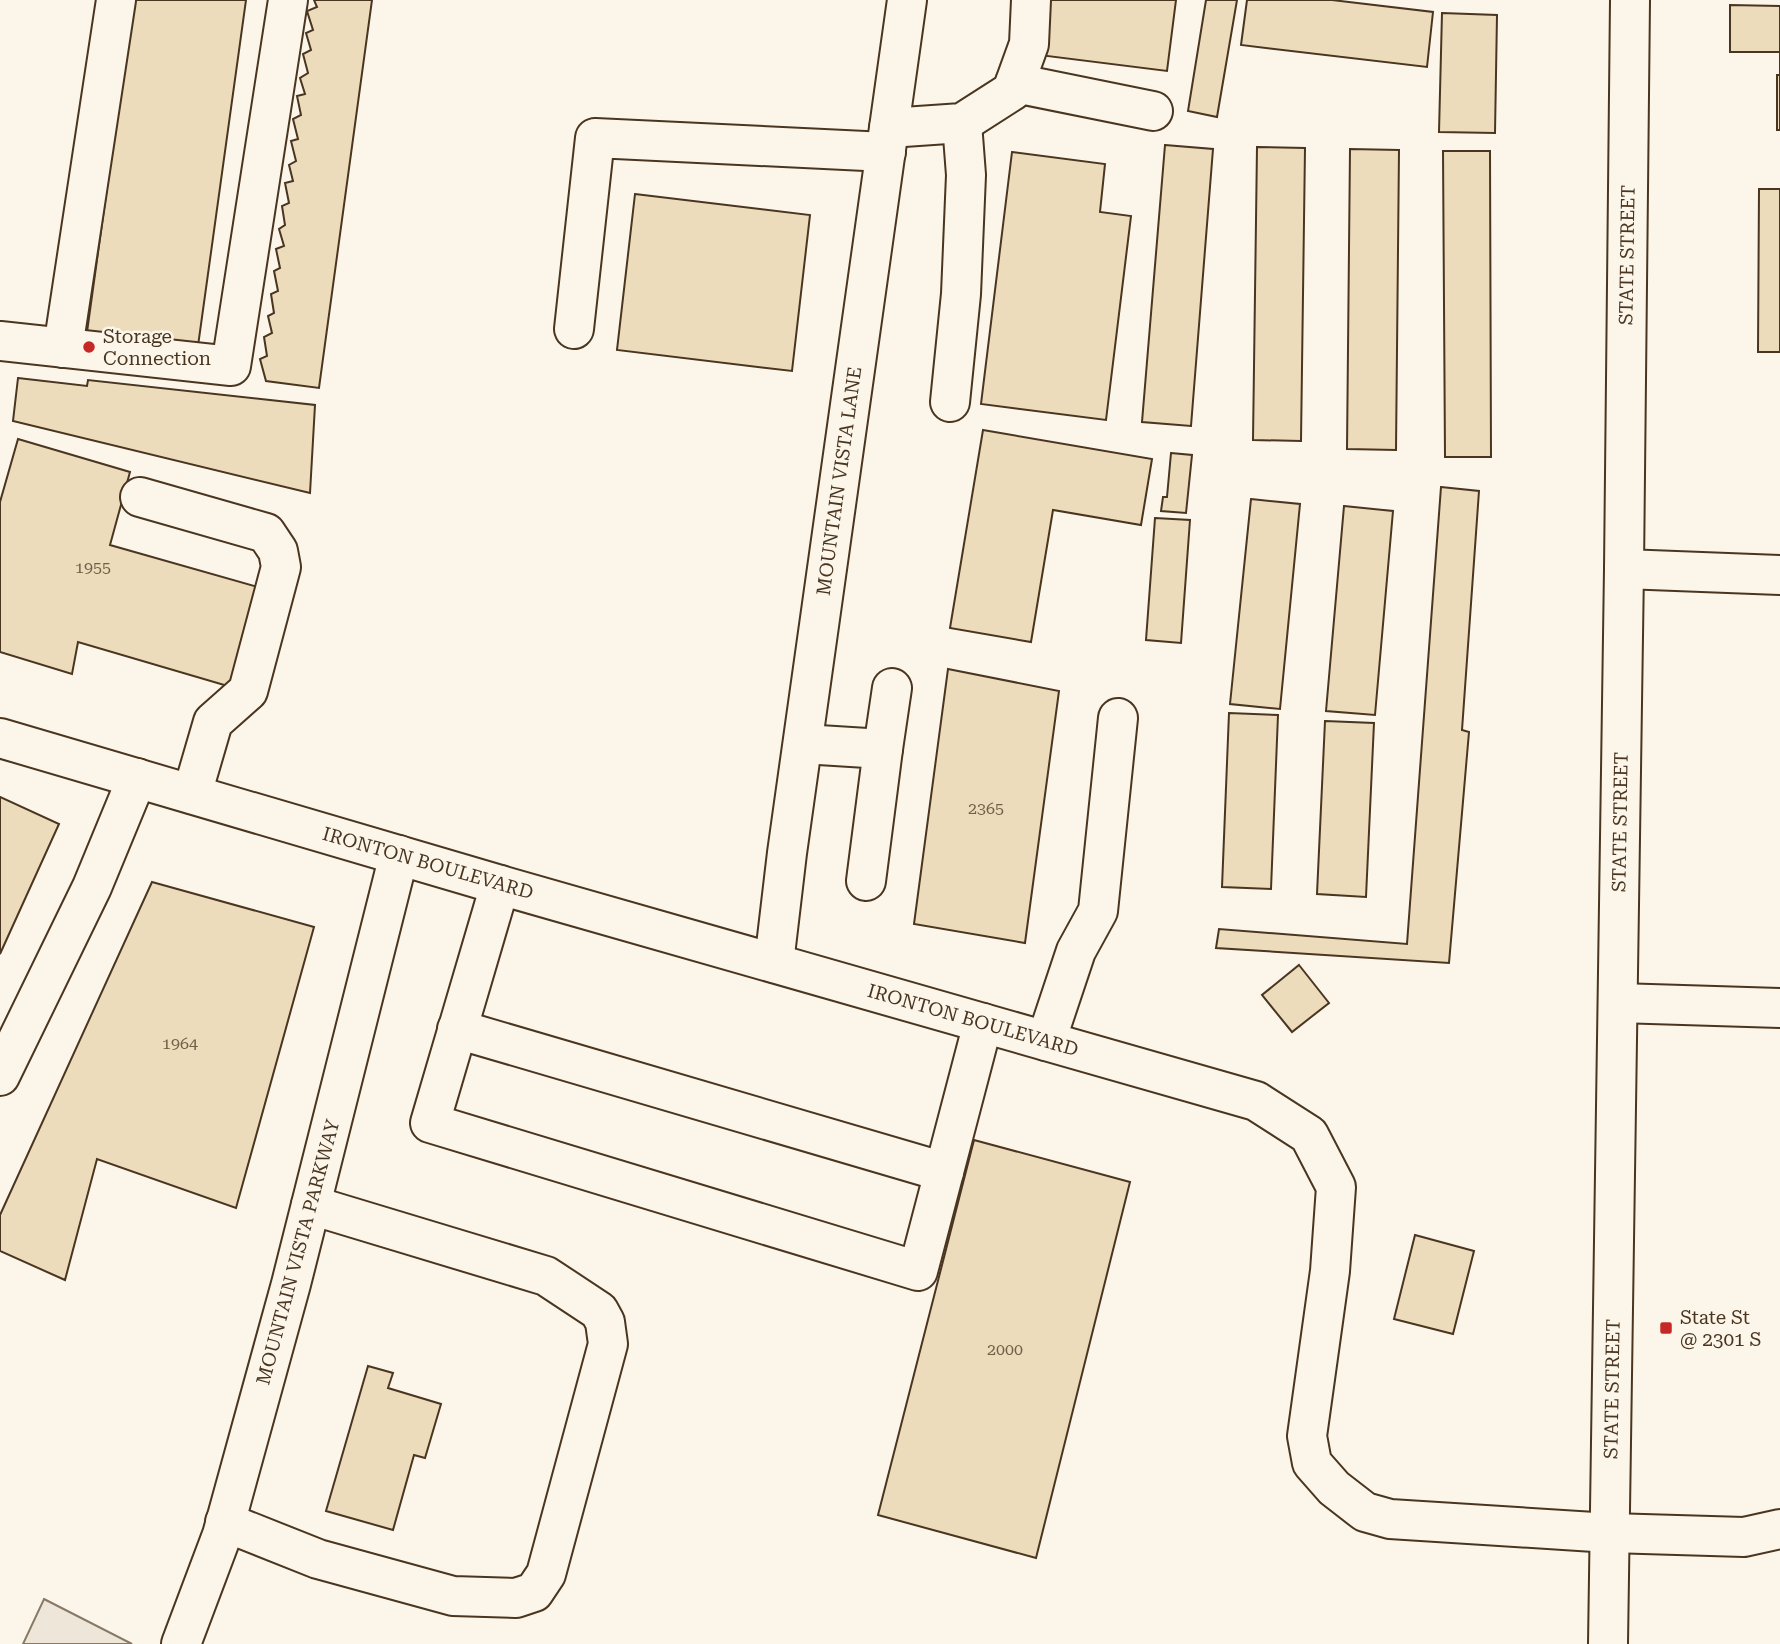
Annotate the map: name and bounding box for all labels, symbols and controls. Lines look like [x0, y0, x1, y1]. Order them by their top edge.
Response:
street label: STATE STREET [1614, 185, 1640, 325]
place label: Storage Connection [103, 325, 211, 370]
marker: Storage Connection [81, 339, 97, 355]
street label: MOUNTAIN VISTA LANE [812, 365, 866, 597]
house number: 1955 [75, 558, 111, 577]
street label: STATE STREET [1607, 752, 1633, 892]
house number: 2365 [968, 799, 1004, 818]
street label: IRONTON BOULEVARD [320, 822, 536, 904]
street label: IRONTON BOULEVARD [865, 979, 1081, 1061]
house number: 1964 [162, 1034, 198, 1053]
street label: MOUNTAIN VISTA PARKWAY [251, 1117, 345, 1387]
place label: State St @ 2301 S [1680, 1306, 1761, 1351]
street label: STATE STREET [1599, 1319, 1625, 1459]
marker: State St @ 2301 S [1658, 1320, 1674, 1336]
house number: 2000 [987, 1340, 1023, 1359]

